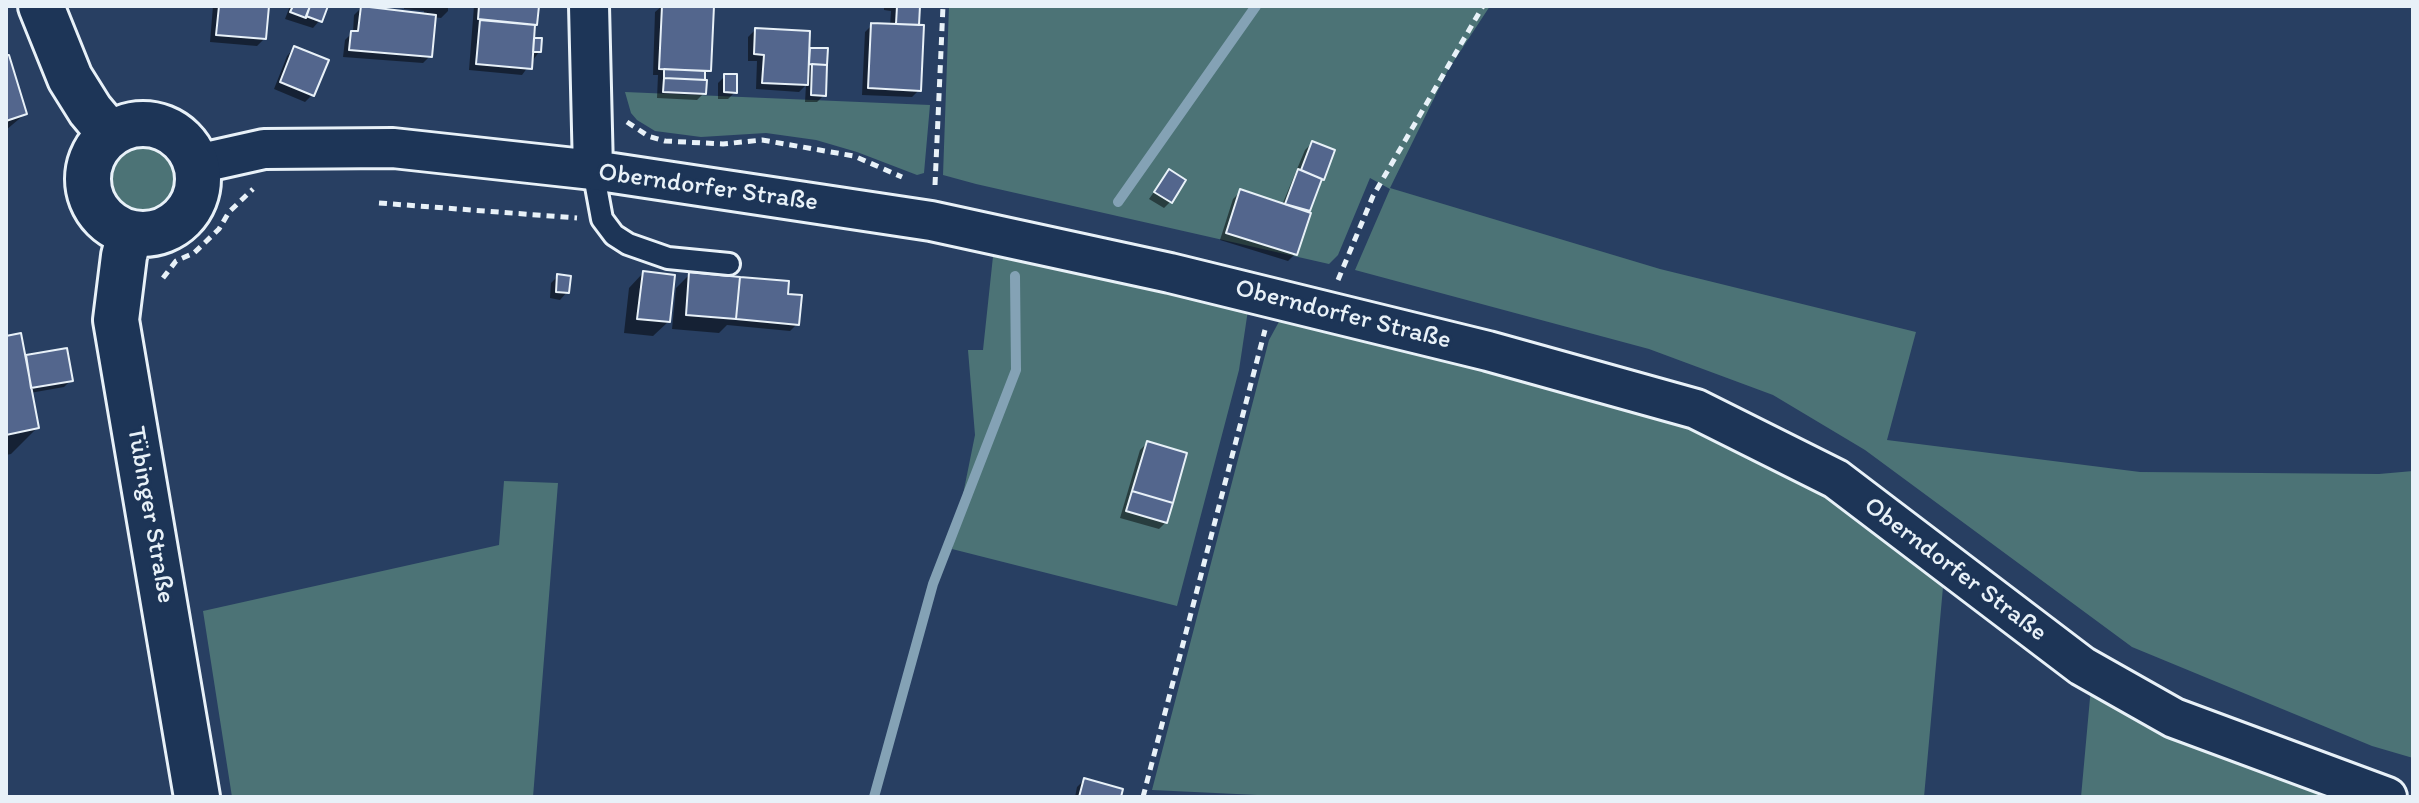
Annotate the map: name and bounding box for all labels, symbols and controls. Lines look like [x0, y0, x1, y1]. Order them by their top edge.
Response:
street label: Oberndorfer Straße [596, 157, 820, 219]
street label: Oberndorfer Straße [1232, 273, 1454, 357]
street label: Tübinger Straße [119, 424, 181, 606]
street label: Oberndorfer Straße [1857, 491, 2053, 649]

